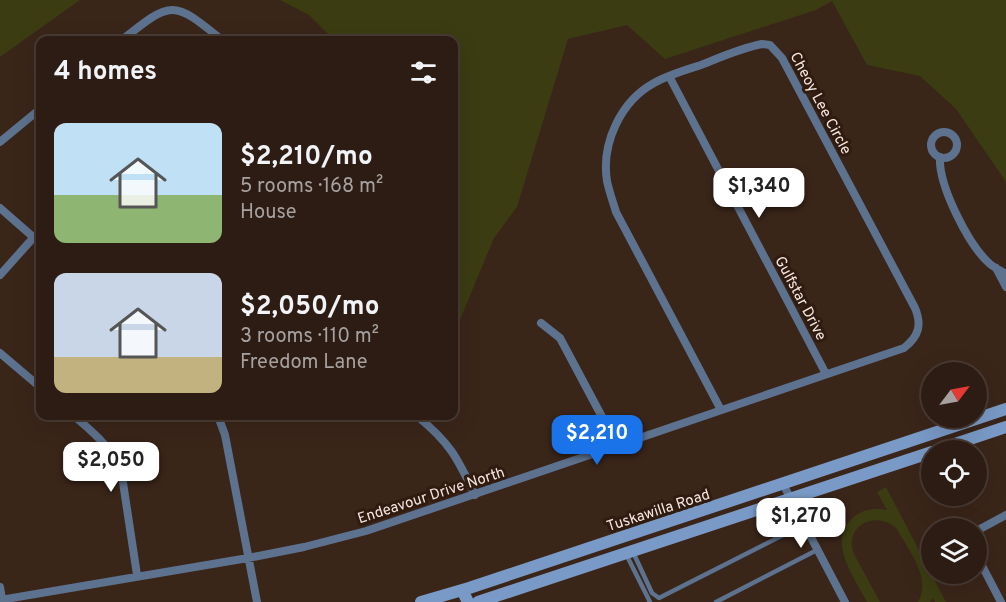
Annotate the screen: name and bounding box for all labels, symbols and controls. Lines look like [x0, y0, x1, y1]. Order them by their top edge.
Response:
street label: Cheoy Lee Circle [785, 49, 855, 158]
text: 4 homes [54, 56, 157, 89]
icon: filters [407, 56, 440, 89]
text: $2,210/mo [240, 141, 373, 174]
icon: home [102, 147, 174, 219]
pin: $1,340 [710, 168, 808, 219]
text: 5 rooms · 168 m² [240, 174, 383, 200]
text: $1,340 [727, 174, 791, 200]
text: House [240, 200, 296, 226]
street label: Gulfstar Drive [770, 253, 830, 344]
text: $2,050/mo [240, 291, 379, 324]
icon: home [102, 297, 174, 369]
text: 3 rooms · 110 m² [240, 324, 379, 350]
text: Freedom Lane [240, 350, 367, 376]
north arrow [921, 362, 987, 428]
map controls [921, 362, 987, 584]
pin: $2,210 [548, 415, 646, 466]
text: $2,210 [566, 421, 628, 447]
button: locate [921, 440, 987, 506]
pin: $2,050 [62, 442, 160, 493]
text: $2,050 [77, 448, 145, 474]
street label: Endeavour Drive North [355, 464, 507, 529]
street label: Tuskawilla Road [604, 486, 713, 537]
pin: $1,270 [752, 498, 850, 549]
text: $1,270 [770, 504, 832, 530]
button: layers [921, 518, 987, 584]

